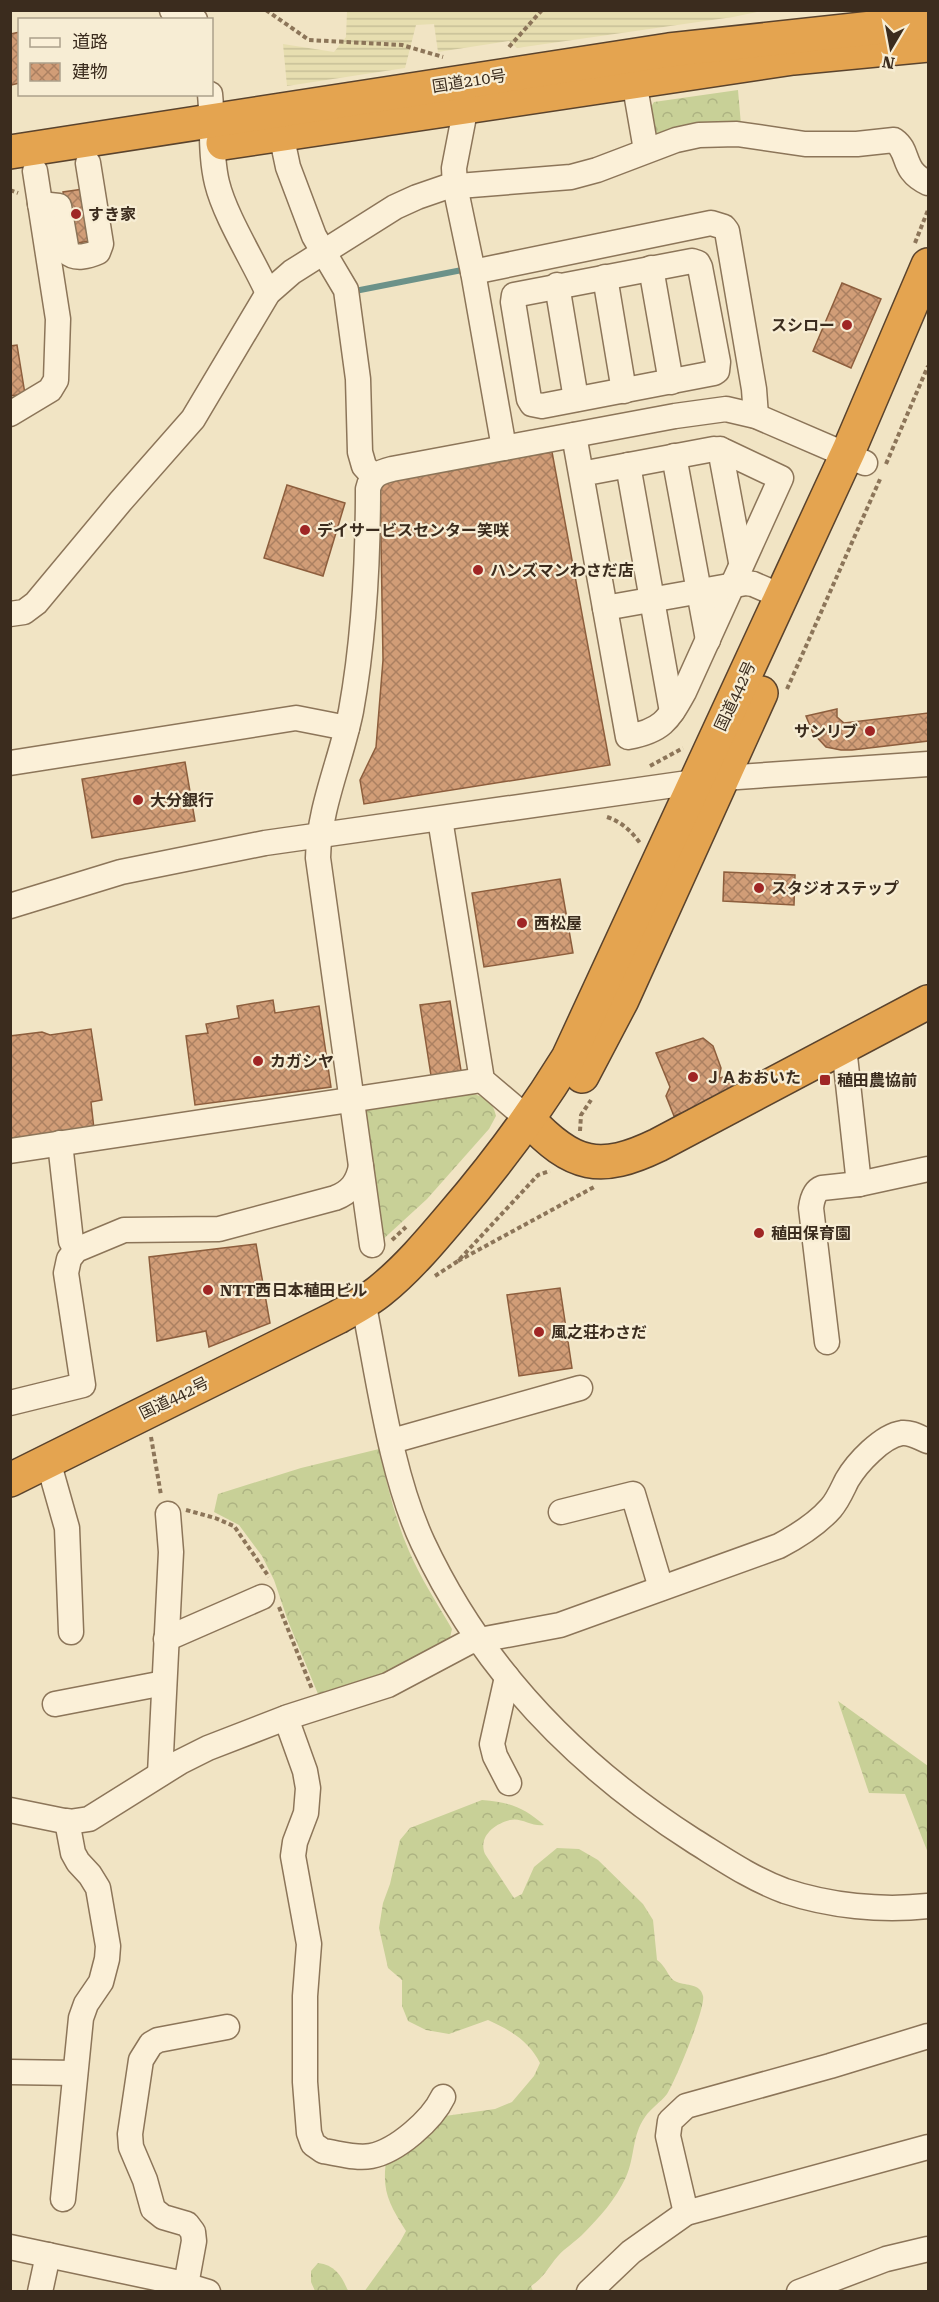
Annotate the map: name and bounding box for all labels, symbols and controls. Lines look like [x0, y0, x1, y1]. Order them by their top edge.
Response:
legend [18, 18, 213, 96]
north arrow [861, 18, 921, 78]
text: 道路 [72, 31, 108, 52]
text: N [881, 52, 896, 73]
text: 建物 [72, 61, 108, 82]
street label: 国道210号 [431, 66, 507, 96]
place label: すき家 [88, 205, 136, 224]
marker: すき家 [69, 207, 83, 221]
place label: スシロー [771, 316, 835, 335]
marker: スシロー [840, 318, 854, 332]
place label: デイサービスセンター笑咲 [317, 521, 509, 540]
marker: デイサービスセンター笑咲 [298, 523, 312, 537]
place label: ハンズマンわさだ店 [490, 561, 634, 580]
marker: ハンズマンわさだ店 [471, 563, 485, 577]
street label: 国道442号 [711, 658, 759, 734]
place label: サンリブ [794, 722, 858, 741]
marker: サンリブ [863, 724, 877, 738]
place label: 大分銀行 [150, 791, 214, 810]
marker: 大分銀行 [131, 793, 145, 807]
place label: スタジオステップ [771, 879, 899, 898]
marker: スタジオステップ [752, 881, 766, 895]
place label: 西松屋 [534, 914, 582, 933]
marker: 西松屋 [515, 916, 529, 930]
place label: カガシヤ [270, 1052, 334, 1071]
marker: カガシヤ [251, 1054, 265, 1068]
place label: ＪＡおおいた [705, 1068, 801, 1087]
marker: ＪＡおおいた [686, 1070, 700, 1084]
place label: 稙田農協前 [837, 1071, 917, 1090]
marker: 稙田農協前 [818, 1073, 832, 1087]
place label: 稙田保育園 [771, 1224, 851, 1243]
marker: 稙田保育園 [752, 1226, 766, 1240]
place label: NTT西日本稙田ビル [220, 1281, 368, 1300]
marker: NTT西日本稙田ビル [201, 1283, 215, 1297]
place label: 風之荘わさだ [551, 1323, 647, 1342]
marker: 風之荘わさだ [532, 1325, 546, 1339]
street label: 国道442号 [136, 1373, 212, 1423]

